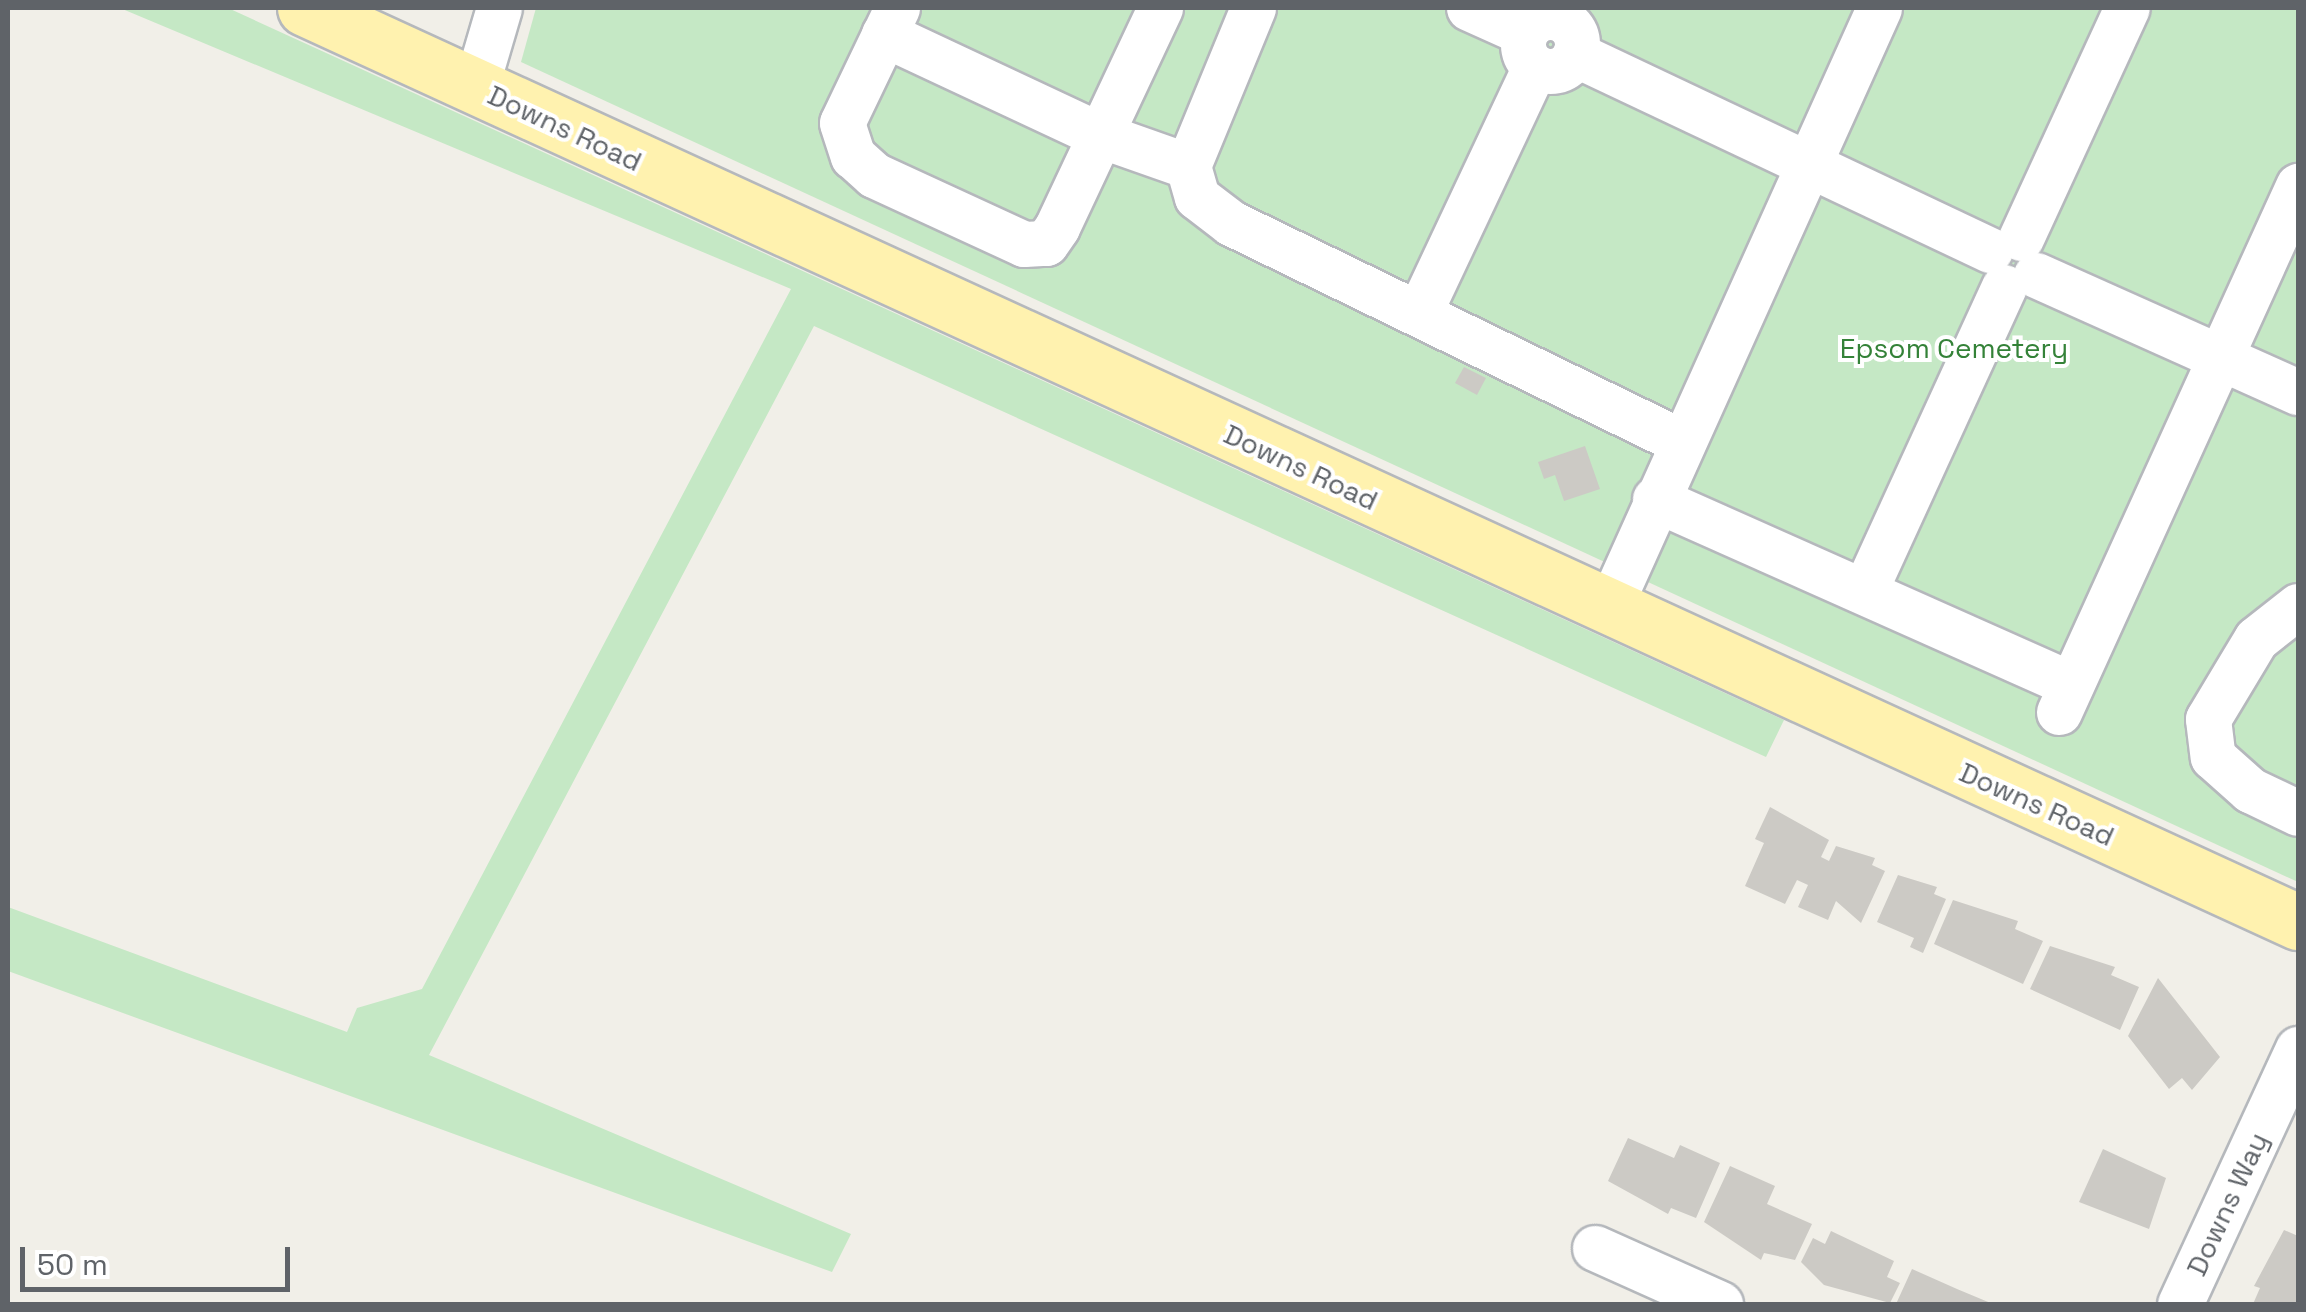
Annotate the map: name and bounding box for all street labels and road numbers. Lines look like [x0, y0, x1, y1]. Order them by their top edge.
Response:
street label: Downs Road [483, 78, 647, 178]
street label: Downs Road [1219, 417, 1383, 517]
street label: Downs Road [1954, 755, 2120, 853]
street label: Downs Way [2179, 1127, 2275, 1281]

